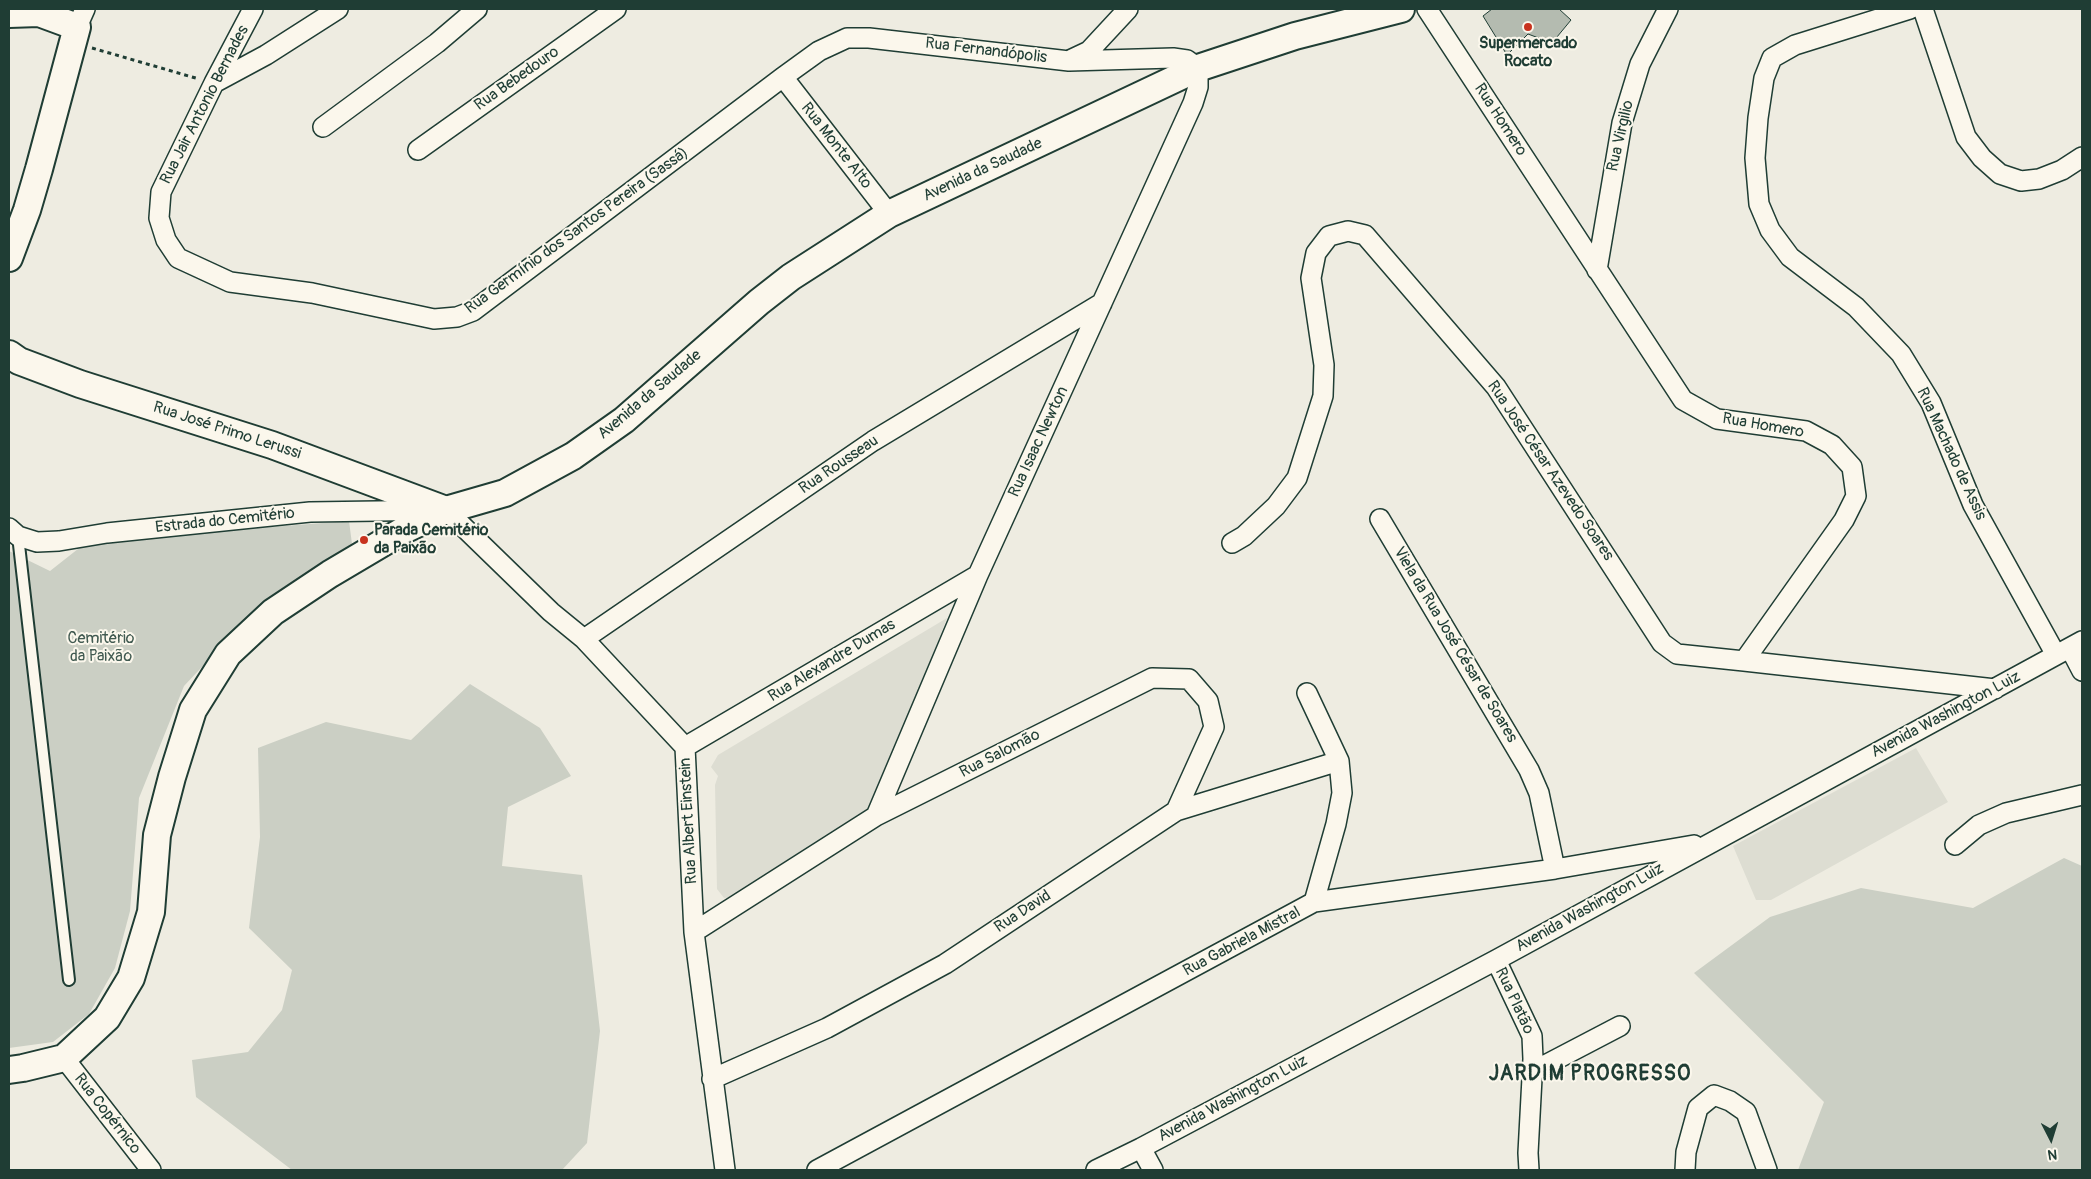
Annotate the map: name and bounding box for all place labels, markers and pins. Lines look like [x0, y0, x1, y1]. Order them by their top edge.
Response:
marker: Supermercado Rocato [1522, 21, 1534, 33]
place label: Supermercado Rocato [1479, 34, 1577, 72]
place label: Parada Cemitério da Paixão [374, 521, 488, 559]
marker: Parada Cemitério da Paixão [358, 534, 370, 546]

